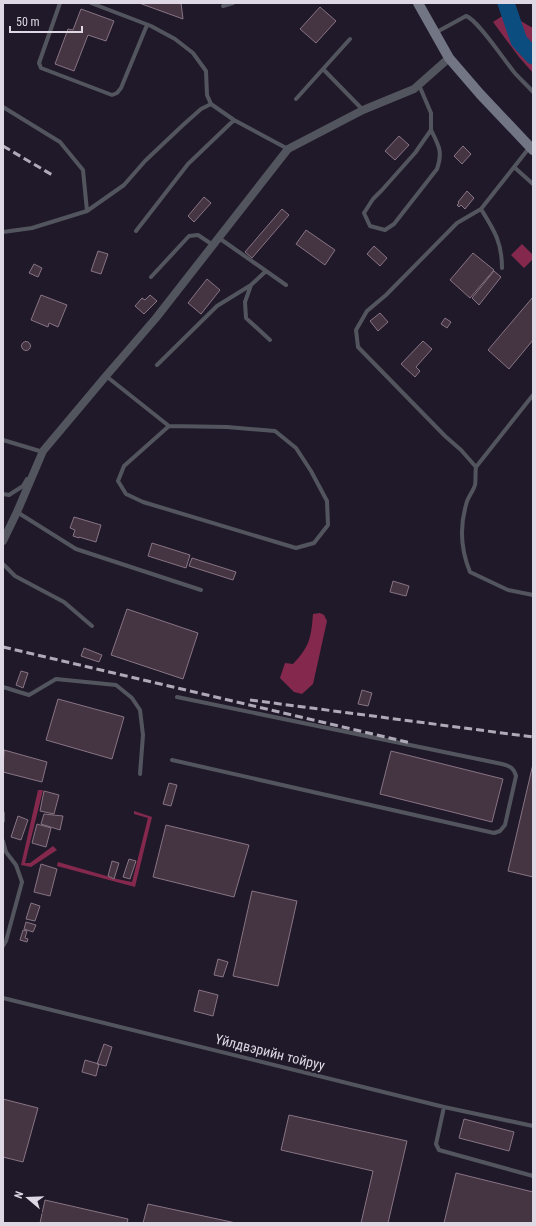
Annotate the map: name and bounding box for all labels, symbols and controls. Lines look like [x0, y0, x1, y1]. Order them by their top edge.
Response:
scale bar [10, 8, 82, 34]
text: 50 m [16, 15, 40, 29]
street label: Үйлдвэрийн тойруу [214, 1031, 327, 1073]
north arrow [8, 1178, 48, 1218]
text: N [12, 1189, 26, 1200]

